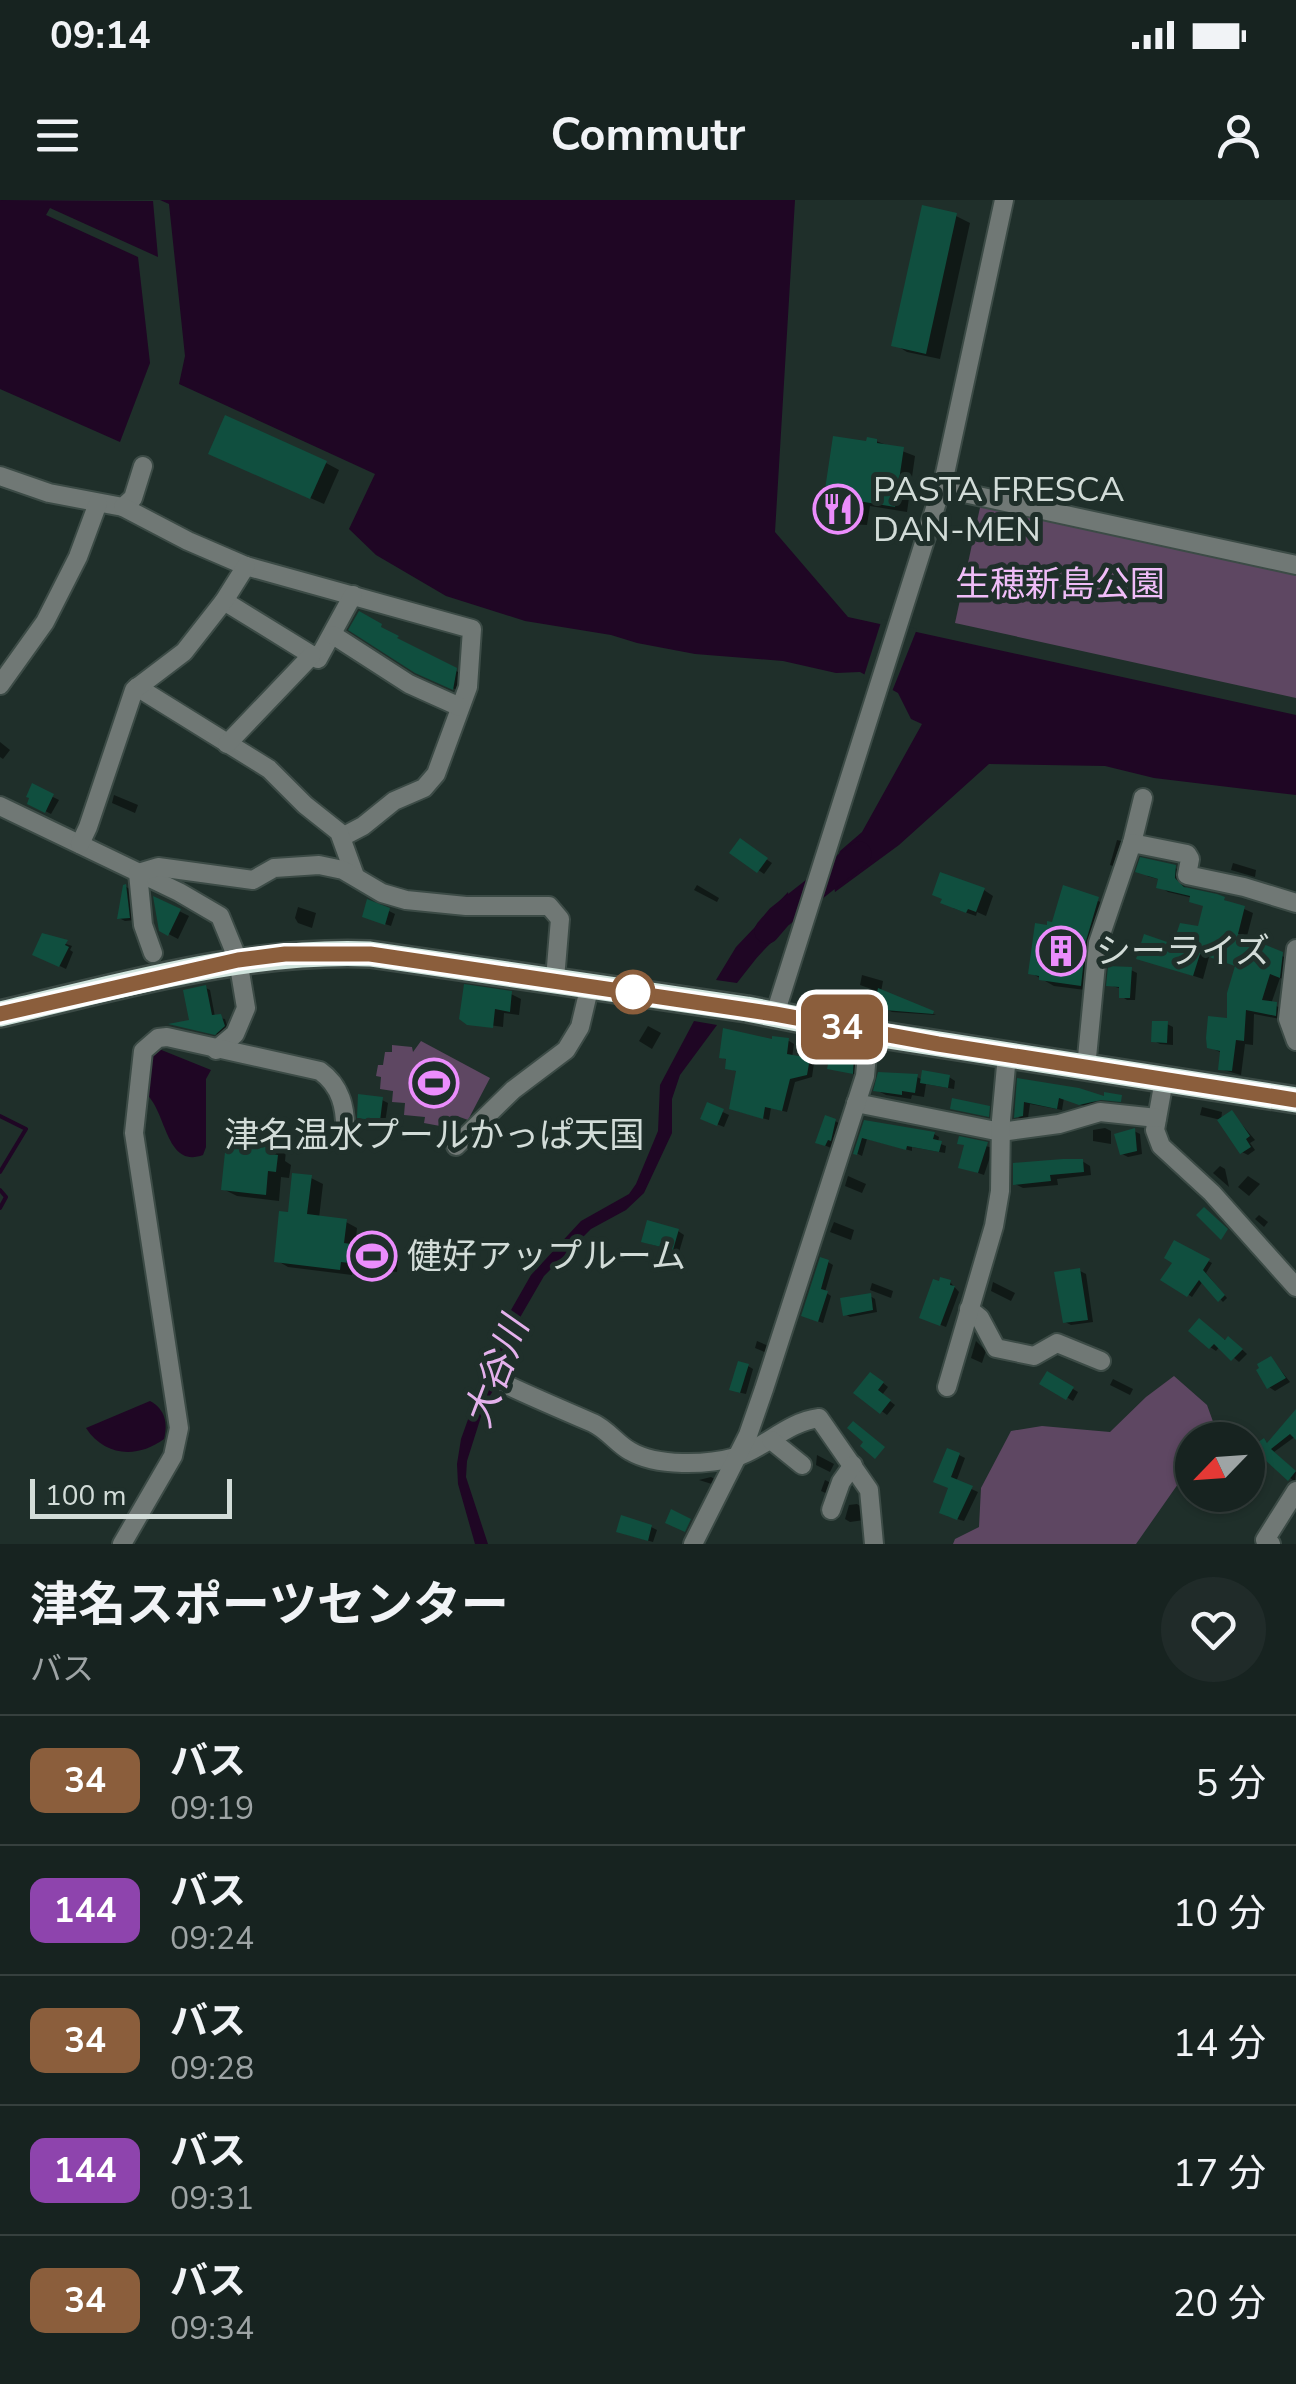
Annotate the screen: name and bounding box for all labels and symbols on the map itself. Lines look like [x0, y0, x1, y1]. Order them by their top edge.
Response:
place label: PASTA FRESCA DAN-MEN [873, 466, 1124, 553]
restaurant icon: PASTA FRESCA DAN-MEN [812, 483, 864, 535]
park label: 生穂新島公園 [955, 561, 1165, 608]
building icon: シーライズ [1035, 925, 1087, 977]
place label: シーライズ [1096, 928, 1270, 975]
unlabelled marker [612, 971, 654, 1013]
line badge: 34 [797, 994, 887, 1060]
sports icon: 津名温水プールかっぱ天国 [408, 1057, 460, 1109]
place label: 津名温水プールかっぱ天国 [224, 1112, 644, 1159]
sports icon: 健好アップルーム [346, 1230, 398, 1282]
place label: 健好アップルーム [407, 1233, 686, 1280]
water label: 大谷川 [452, 1306, 542, 1435]
north arrow [1175, 1422, 1265, 1512]
scale bar [30, 1474, 232, 1518]

